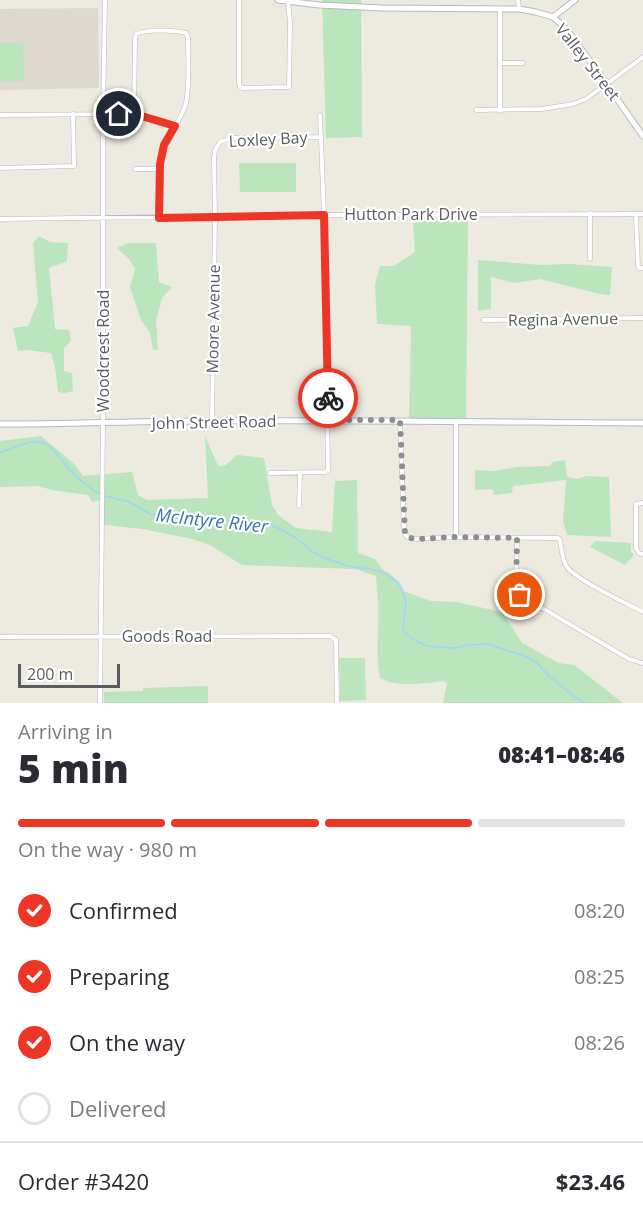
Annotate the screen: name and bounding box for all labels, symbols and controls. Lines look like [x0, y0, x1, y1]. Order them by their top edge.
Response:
street label: Valley Street [551, 19, 625, 105]
pin [93, 88, 144, 139]
icon: home [102, 97, 135, 130]
street label: Loxley Bay [228, 126, 309, 152]
street label: Hutton Park Drive [344, 203, 478, 225]
street label: Moore Avenue [201, 264, 225, 374]
street label: Woodcrest Road [92, 290, 114, 412]
street label: Regina Avenue [508, 307, 618, 331]
courier [298, 368, 358, 428]
icon: bike [312, 382, 345, 415]
street label: John Street Road [149, 410, 277, 434]
water label: McIntyre River [155, 502, 270, 538]
pin [494, 569, 545, 620]
icon: bag [503, 578, 536, 611]
street label: Goods Road [122, 625, 212, 647]
scale bar [18, 661, 120, 688]
text: 200 m [27, 663, 73, 685]
text: Arriving in [18, 718, 113, 745]
text: 08:41–08:46 [498, 739, 625, 769]
text: 5 min [18, 741, 129, 794]
text: On the way · 980 m [18, 836, 197, 863]
icon: check [18, 894, 51, 927]
text: Confirmed [69, 895, 178, 925]
text: 08:20 [574, 897, 625, 924]
icon: check [18, 960, 51, 993]
text: Preparing [69, 961, 169, 991]
text: 08:25 [574, 963, 625, 990]
icon: check [18, 1026, 51, 1059]
text: On the way [69, 1027, 185, 1057]
text: 08:26 [574, 1029, 625, 1056]
text: Delivered [69, 1093, 167, 1123]
text: Order #3420 [18, 1166, 149, 1196]
text: $23.46 [556, 1166, 625, 1196]

